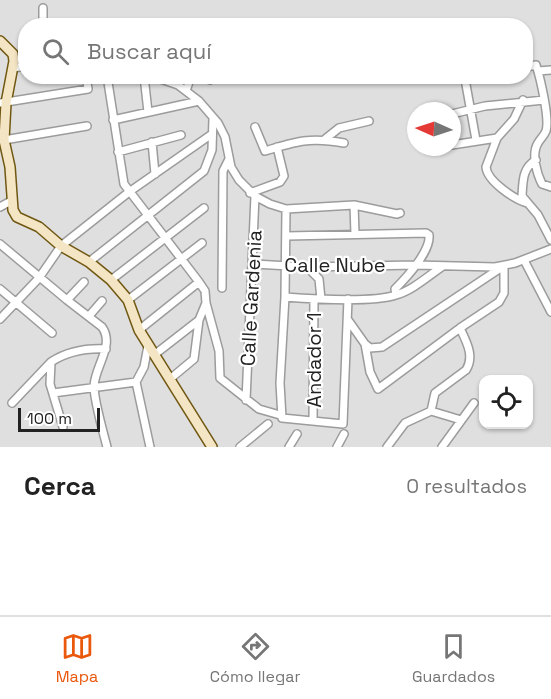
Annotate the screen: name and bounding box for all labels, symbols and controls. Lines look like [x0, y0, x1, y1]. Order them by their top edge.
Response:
search box [18, 18, 533, 84]
icon: search [39, 35, 72, 68]
text: Buscar aquí [87, 37, 212, 65]
north arrow [407, 102, 461, 156]
street label: Calle Gardenia [234, 229, 268, 367]
street label: Calle Nube [284, 252, 386, 278]
street label: Andador 1 [301, 312, 327, 408]
map controls [479, 375, 533, 429]
button: locate [479, 375, 533, 429]
scale bar [18, 405, 100, 432]
text: 100 m [27, 408, 72, 429]
text: Cerca [24, 469, 96, 503]
text: 0 resultados [406, 473, 527, 499]
tab: Mapa [56, 630, 98, 687]
tab: Cómo llegar [210, 630, 301, 687]
tab: Guardados [412, 630, 495, 687]

